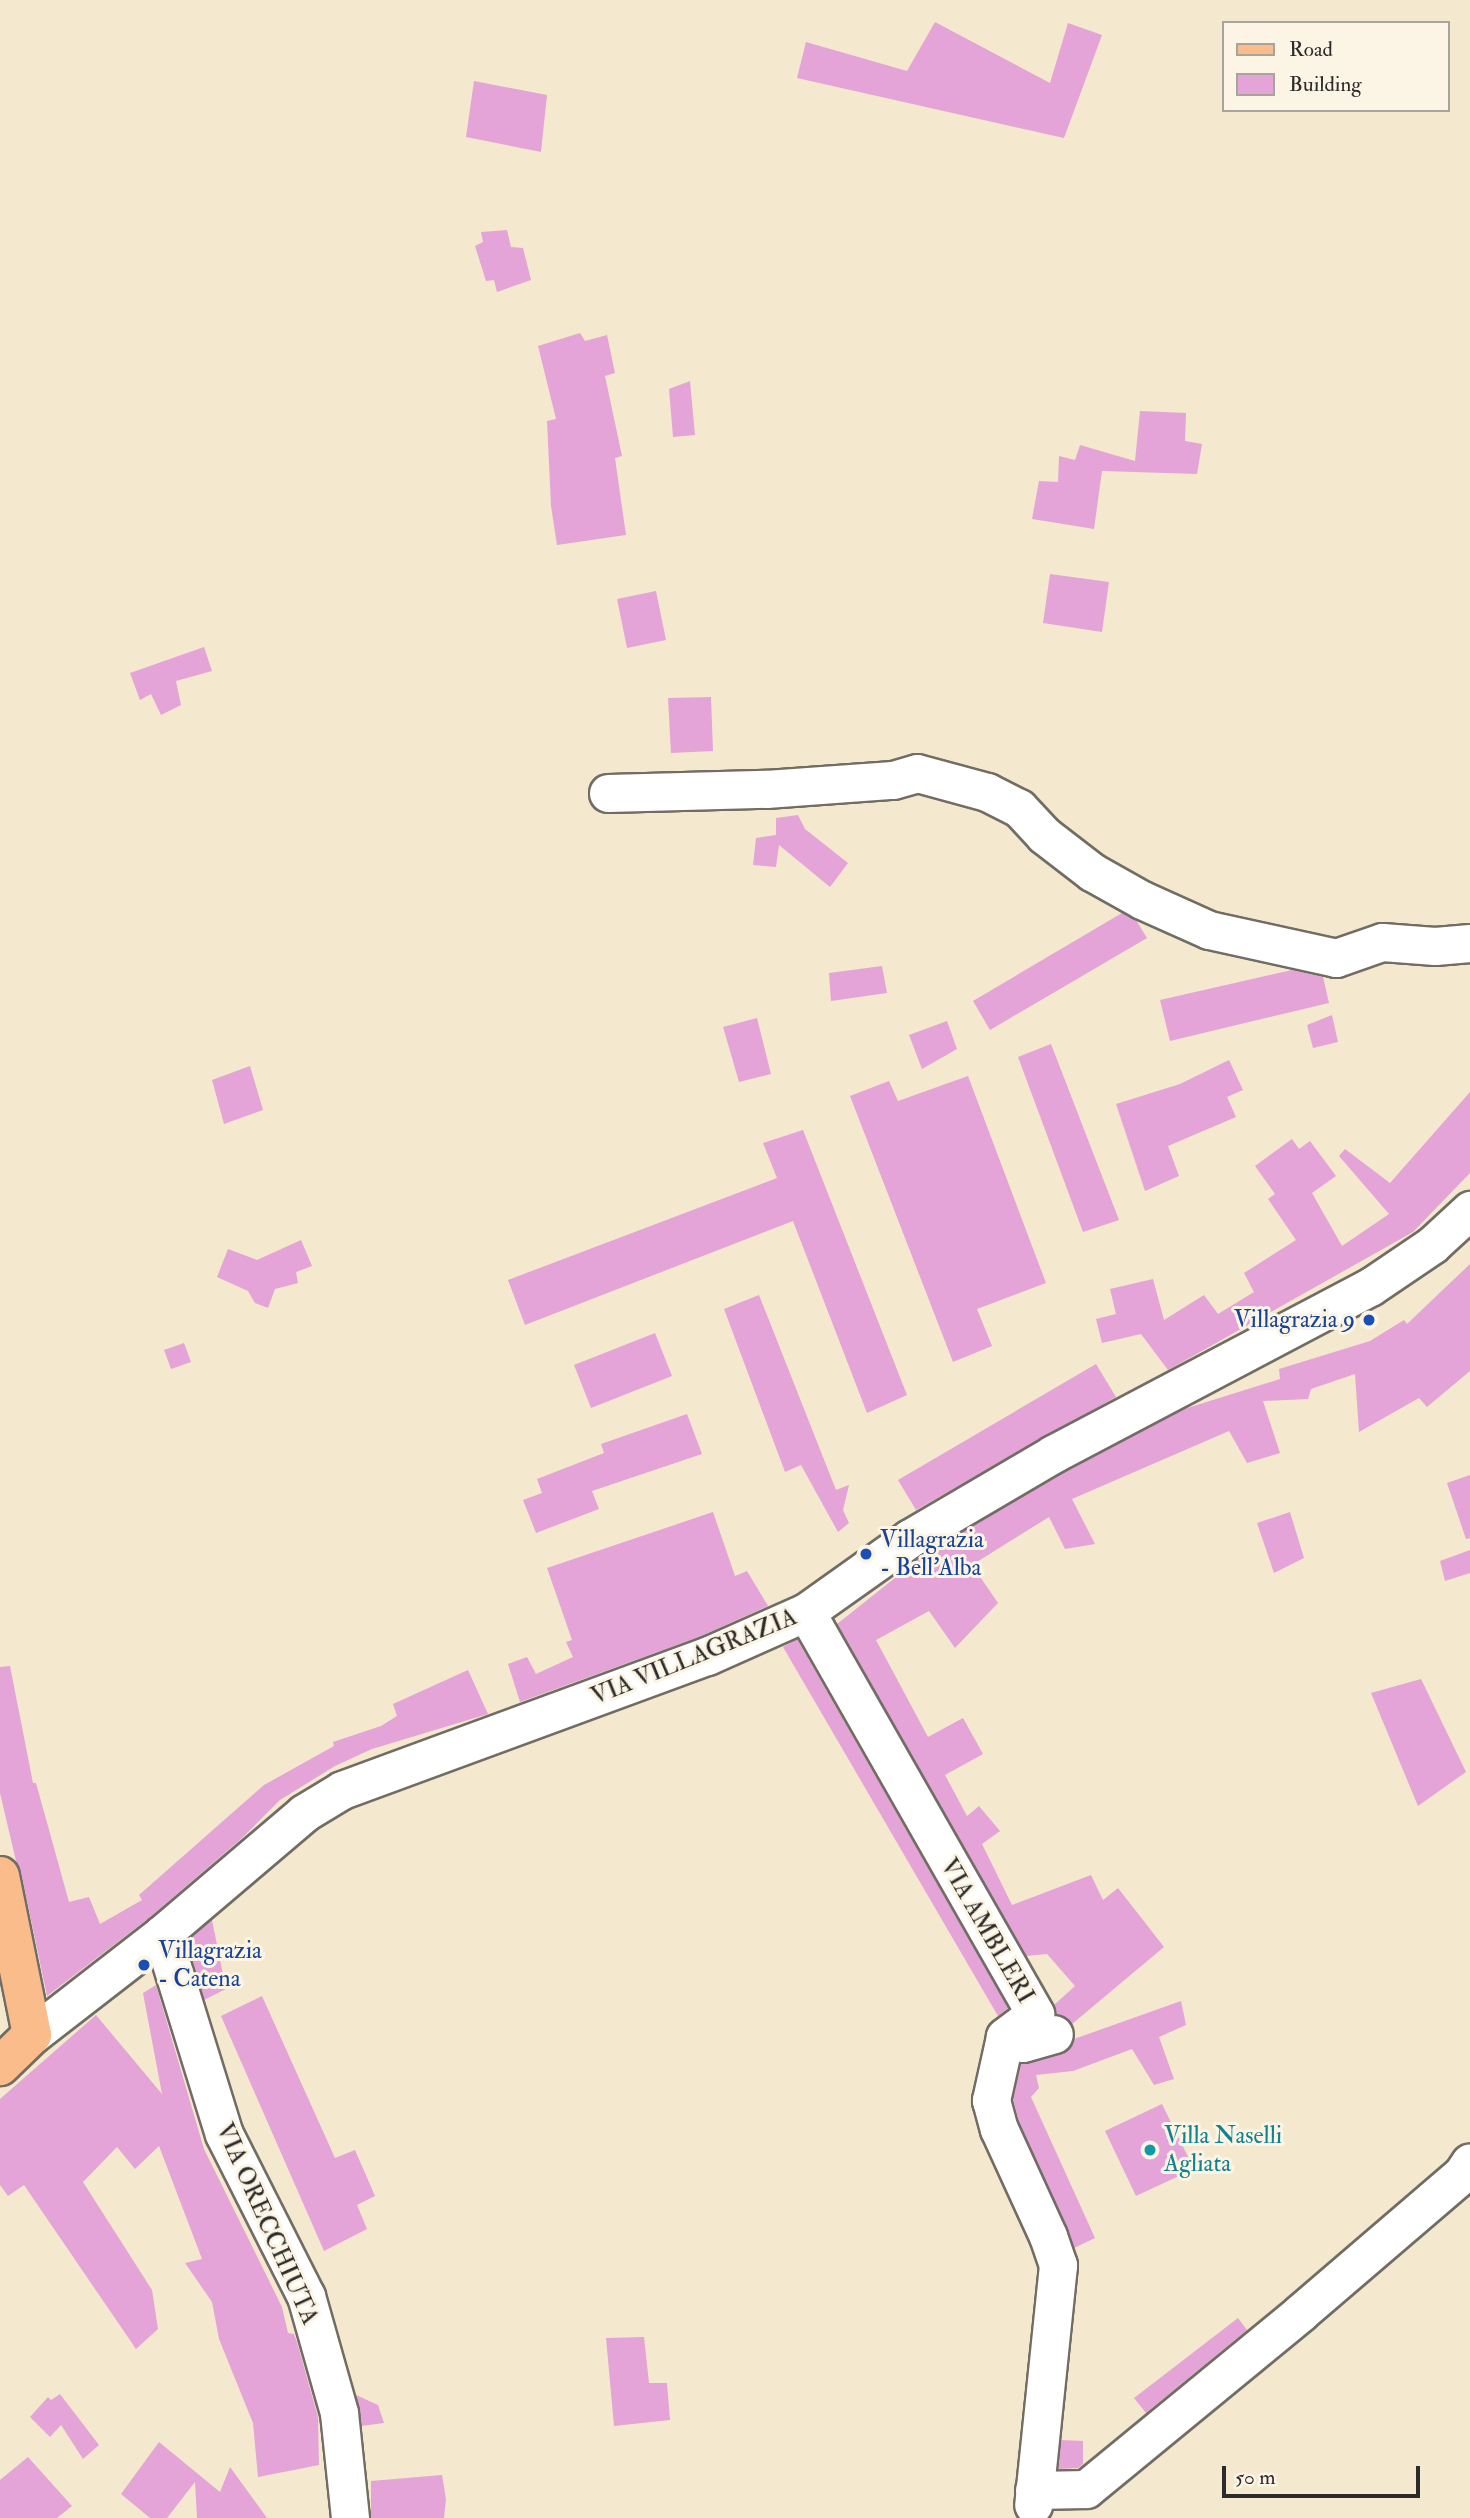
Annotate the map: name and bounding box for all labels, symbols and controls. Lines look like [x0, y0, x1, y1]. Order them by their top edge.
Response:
legend [1222, 21, 1449, 112]
text: Road [1289, 36, 1333, 63]
text: Building [1289, 71, 1362, 98]
place label: Villagrazia 9 [1234, 1306, 1355, 1334]
marker: Villagrazia 9 [1361, 1312, 1377, 1328]
place label: Villagrazia - Bell'Alba [880, 1526, 984, 1582]
marker: Villagrazia - Bell'Alba [858, 1546, 874, 1562]
street label: VIA VILLAGRAZIA [587, 1603, 801, 1711]
street label: VIA AMBLERI [934, 1853, 1040, 2009]
place label: Villagrazia - Catena [158, 1937, 262, 1993]
marker: Villagrazia - Catena [136, 1957, 152, 1973]
street label: VIA ORECCHIUTA [210, 2119, 324, 2329]
place label: Villa Naselli Agliata [1164, 2122, 1282, 2178]
marker: Villa Naselli Agliata [1142, 2142, 1158, 2158]
scale bar [1225, 2452, 1423, 2496]
text: 50 m [1235, 2464, 1276, 2491]

